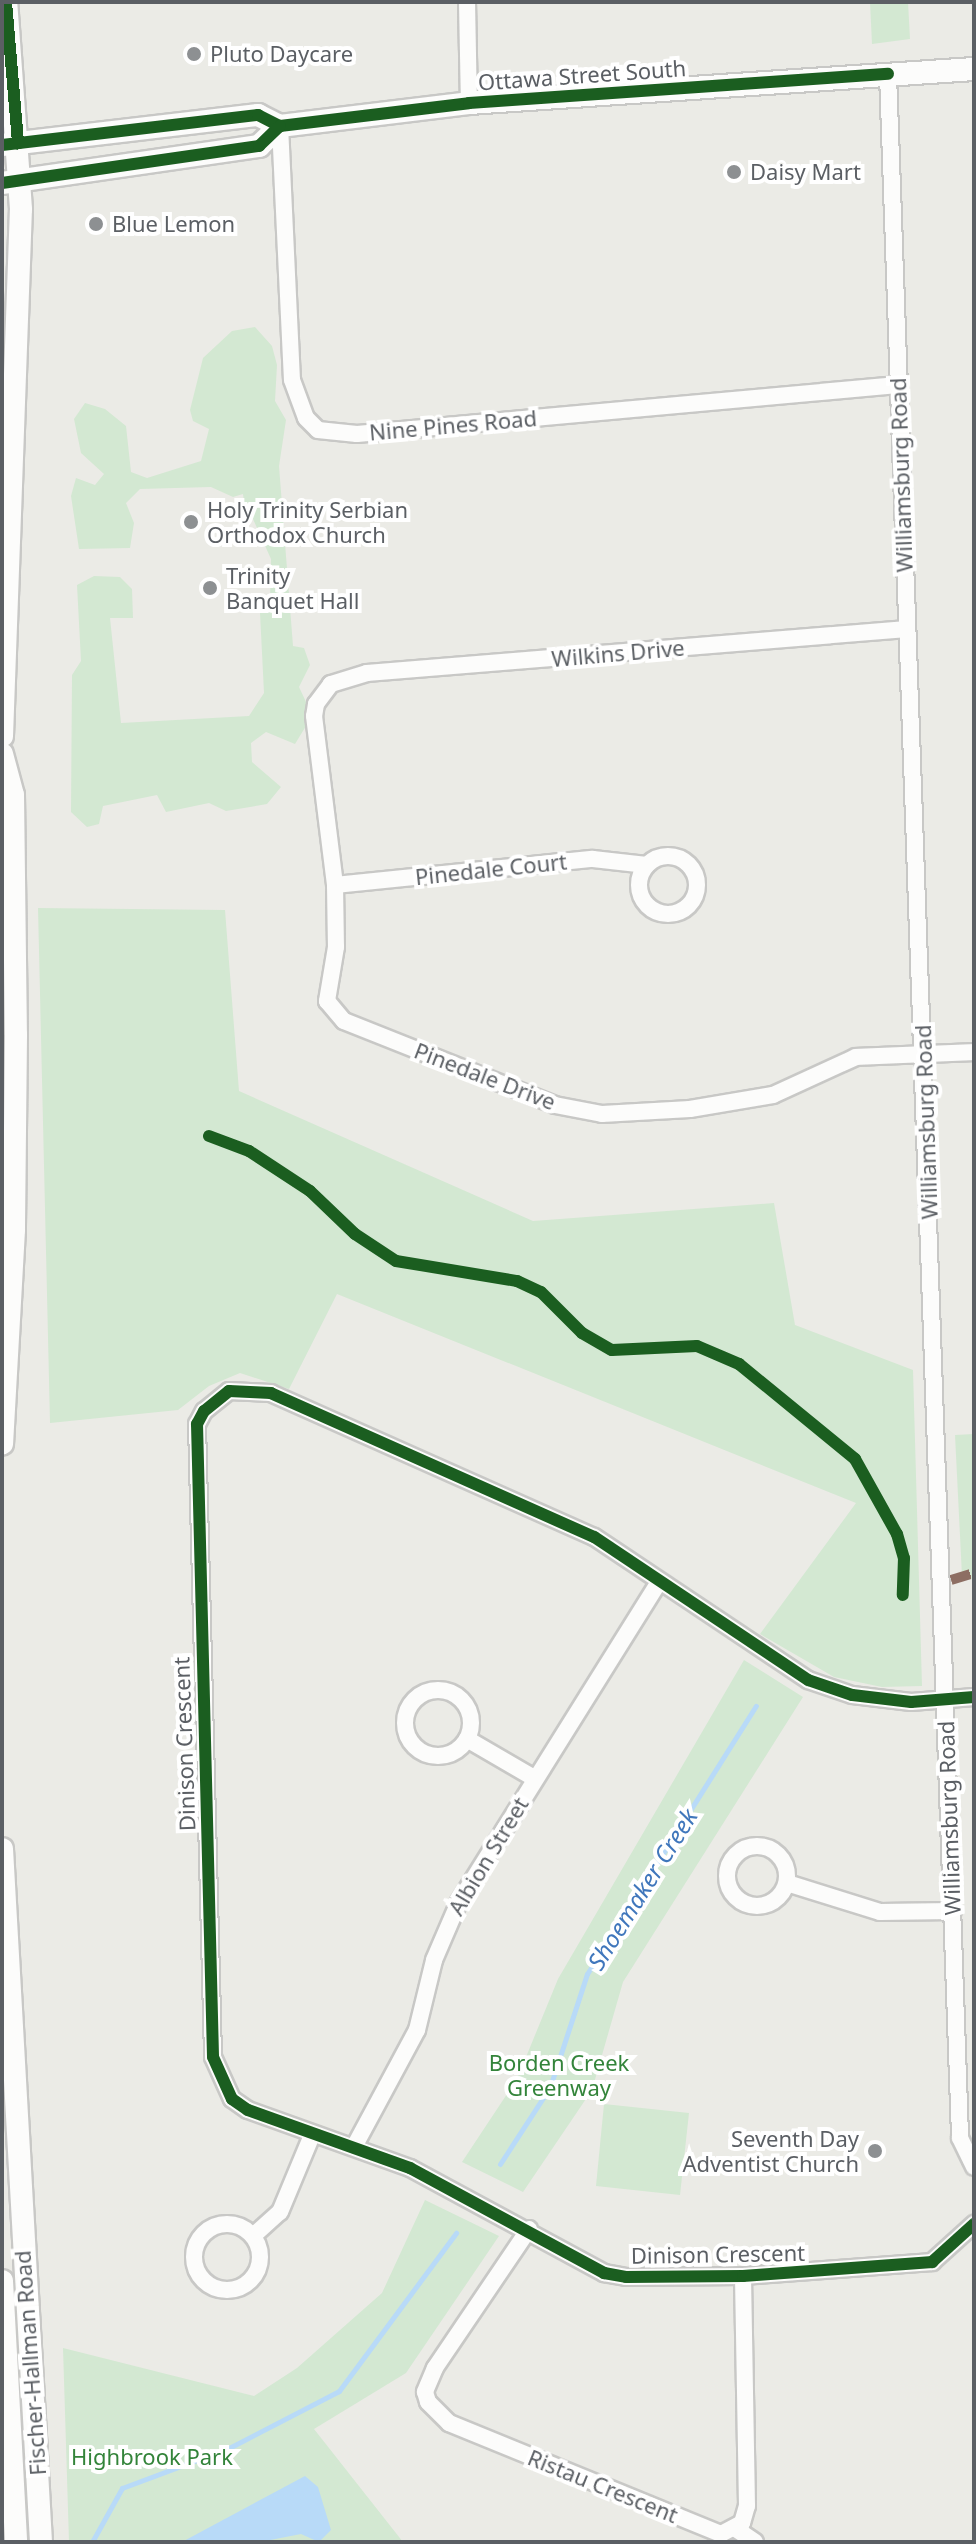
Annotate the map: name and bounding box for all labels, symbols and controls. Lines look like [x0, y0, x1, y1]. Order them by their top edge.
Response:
place label: Pluto Daycare [210, 41, 353, 67]
marker: Pluto Daycare [185, 45, 203, 63]
street label: Ottawa Street South [477, 55, 687, 95]
place label: Daisy Mart [750, 159, 861, 185]
marker: Daisy Mart [725, 163, 743, 181]
place label: Blue Lemon [112, 211, 235, 237]
marker: Blue Lemon [87, 215, 105, 233]
street label: Williamsburg Road [884, 377, 918, 573]
street label: Nine Pines Road [368, 405, 538, 445]
place label: Holy Trinity Serbian Orthodox Church [207, 496, 408, 548]
marker: Holy Trinity Serbian Orthodox Church [182, 513, 200, 531]
place label: Trinity Banquet Hall [226, 562, 359, 614]
marker: Trinity Banquet Hall [201, 579, 219, 597]
street label: Wilkins Drive [550, 634, 686, 672]
street label: Pinedale Court [414, 848, 568, 890]
street label: Williamsburg Road [909, 1024, 943, 1220]
street label: Pinedale Drive [411, 1037, 559, 1115]
street label: Dinison Crescent [168, 1657, 200, 1831]
street label: Williamsburg Road [932, 1720, 966, 1916]
street label: Albion Street [442, 1792, 534, 1920]
water label: Shoemaker Creek [581, 1803, 703, 1975]
park label: Borden Creek Greenway [489, 2049, 629, 2100]
place label: Seventh Day Adventist Church [683, 2125, 859, 2176]
marker: Seventh Day Adventist Church [866, 2142, 884, 2160]
street label: Dinison Crescent [631, 2239, 805, 2269]
street label: Fischer-Hallman Road [9, 2250, 51, 2476]
park label: Highbrook Park [71, 2444, 233, 2470]
street label: Ristau Crescent [524, 2444, 682, 2528]

